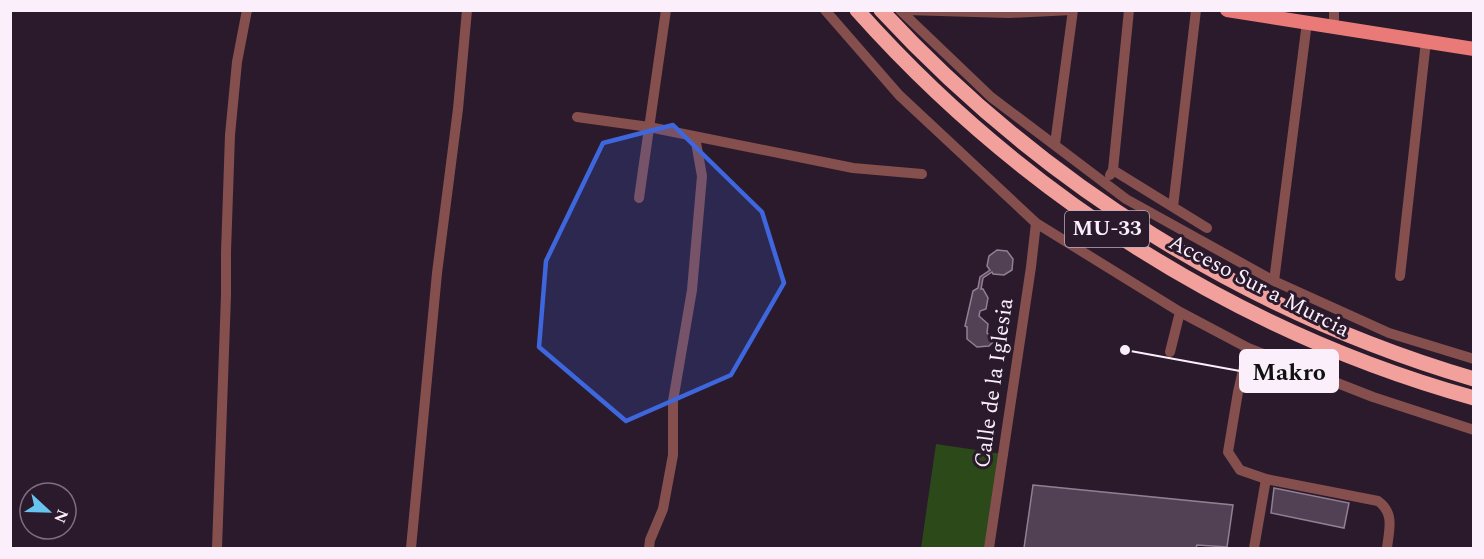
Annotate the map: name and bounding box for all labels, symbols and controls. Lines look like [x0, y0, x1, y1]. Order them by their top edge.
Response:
road number: MU-33 [1065, 211, 1149, 247]
street label: Acceso Sur a Murcia [1163, 226, 1356, 346]
street label: Calle de la Iglesia [966, 296, 1022, 470]
callout: Makro [1240, 350, 1338, 392]
text: Makro [1252, 355, 1326, 391]
north arrow [18, 481, 78, 541]
text: N [47, 506, 75, 527]

